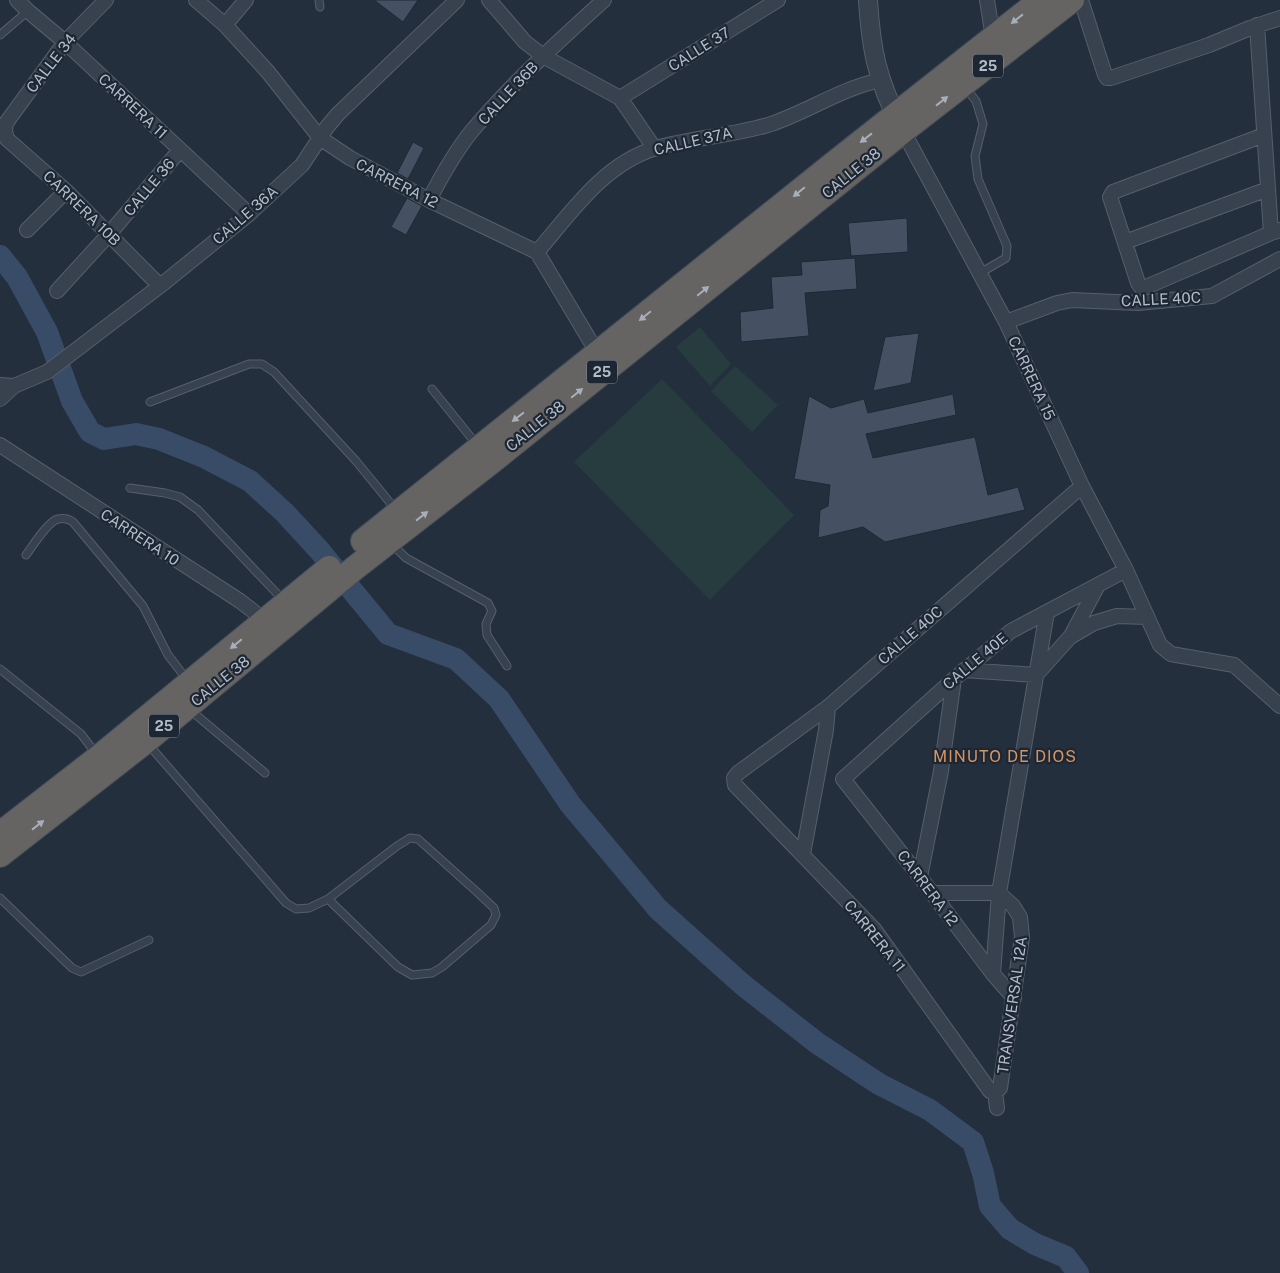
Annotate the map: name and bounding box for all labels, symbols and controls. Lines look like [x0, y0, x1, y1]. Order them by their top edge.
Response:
one-way arrow [1010, 14, 1024, 24]
street label: CALLE 37 [665, 23, 733, 75]
street label: CALLE 34 [23, 30, 79, 96]
road number: 25 [973, 54, 1003, 78]
street label: CALLE 36B [475, 58, 541, 128]
street label: CARRERA 11 [95, 70, 171, 142]
one-way arrow [935, 96, 948, 107]
street label: CALLE 37A [652, 124, 734, 158]
one-way arrow [860, 133, 873, 144]
street label: CALLE 38 [818, 144, 884, 202]
street label: CALLE 36 [120, 155, 178, 219]
street label: CARRERA 12 [353, 155, 441, 211]
street label: CARRERA 10B [40, 167, 124, 249]
street label: CALLE 36A [209, 182, 281, 248]
one-way arrow [793, 186, 806, 197]
one-way arrow [697, 286, 710, 297]
street label: CALLE 40C [1121, 288, 1201, 310]
one-way arrow [639, 310, 652, 321]
street label: CARRERA 15 [1005, 333, 1059, 423]
road number: 25 [587, 361, 617, 384]
one-way arrow [570, 387, 583, 398]
street label: CALLE 38 [502, 397, 568, 455]
one-way arrow [512, 411, 525, 422]
street label: CARRERA 10 [98, 505, 182, 569]
one-way arrow [415, 510, 428, 521]
street label: CALLE 40C [874, 602, 946, 668]
street label: CALLE 40E [939, 629, 1011, 693]
one-way arrow [229, 638, 242, 649]
street label: CALLE 38 [187, 652, 253, 710]
road number: 25 [149, 714, 179, 738]
district label: MINUTO DE DIOS [933, 747, 1077, 766]
one-way arrow [31, 820, 44, 831]
street label: CARRERA 12 [894, 847, 962, 929]
street label: CARRERA 11 [841, 897, 909, 975]
street label: TRANSVERSAL 12A [994, 935, 1030, 1075]

